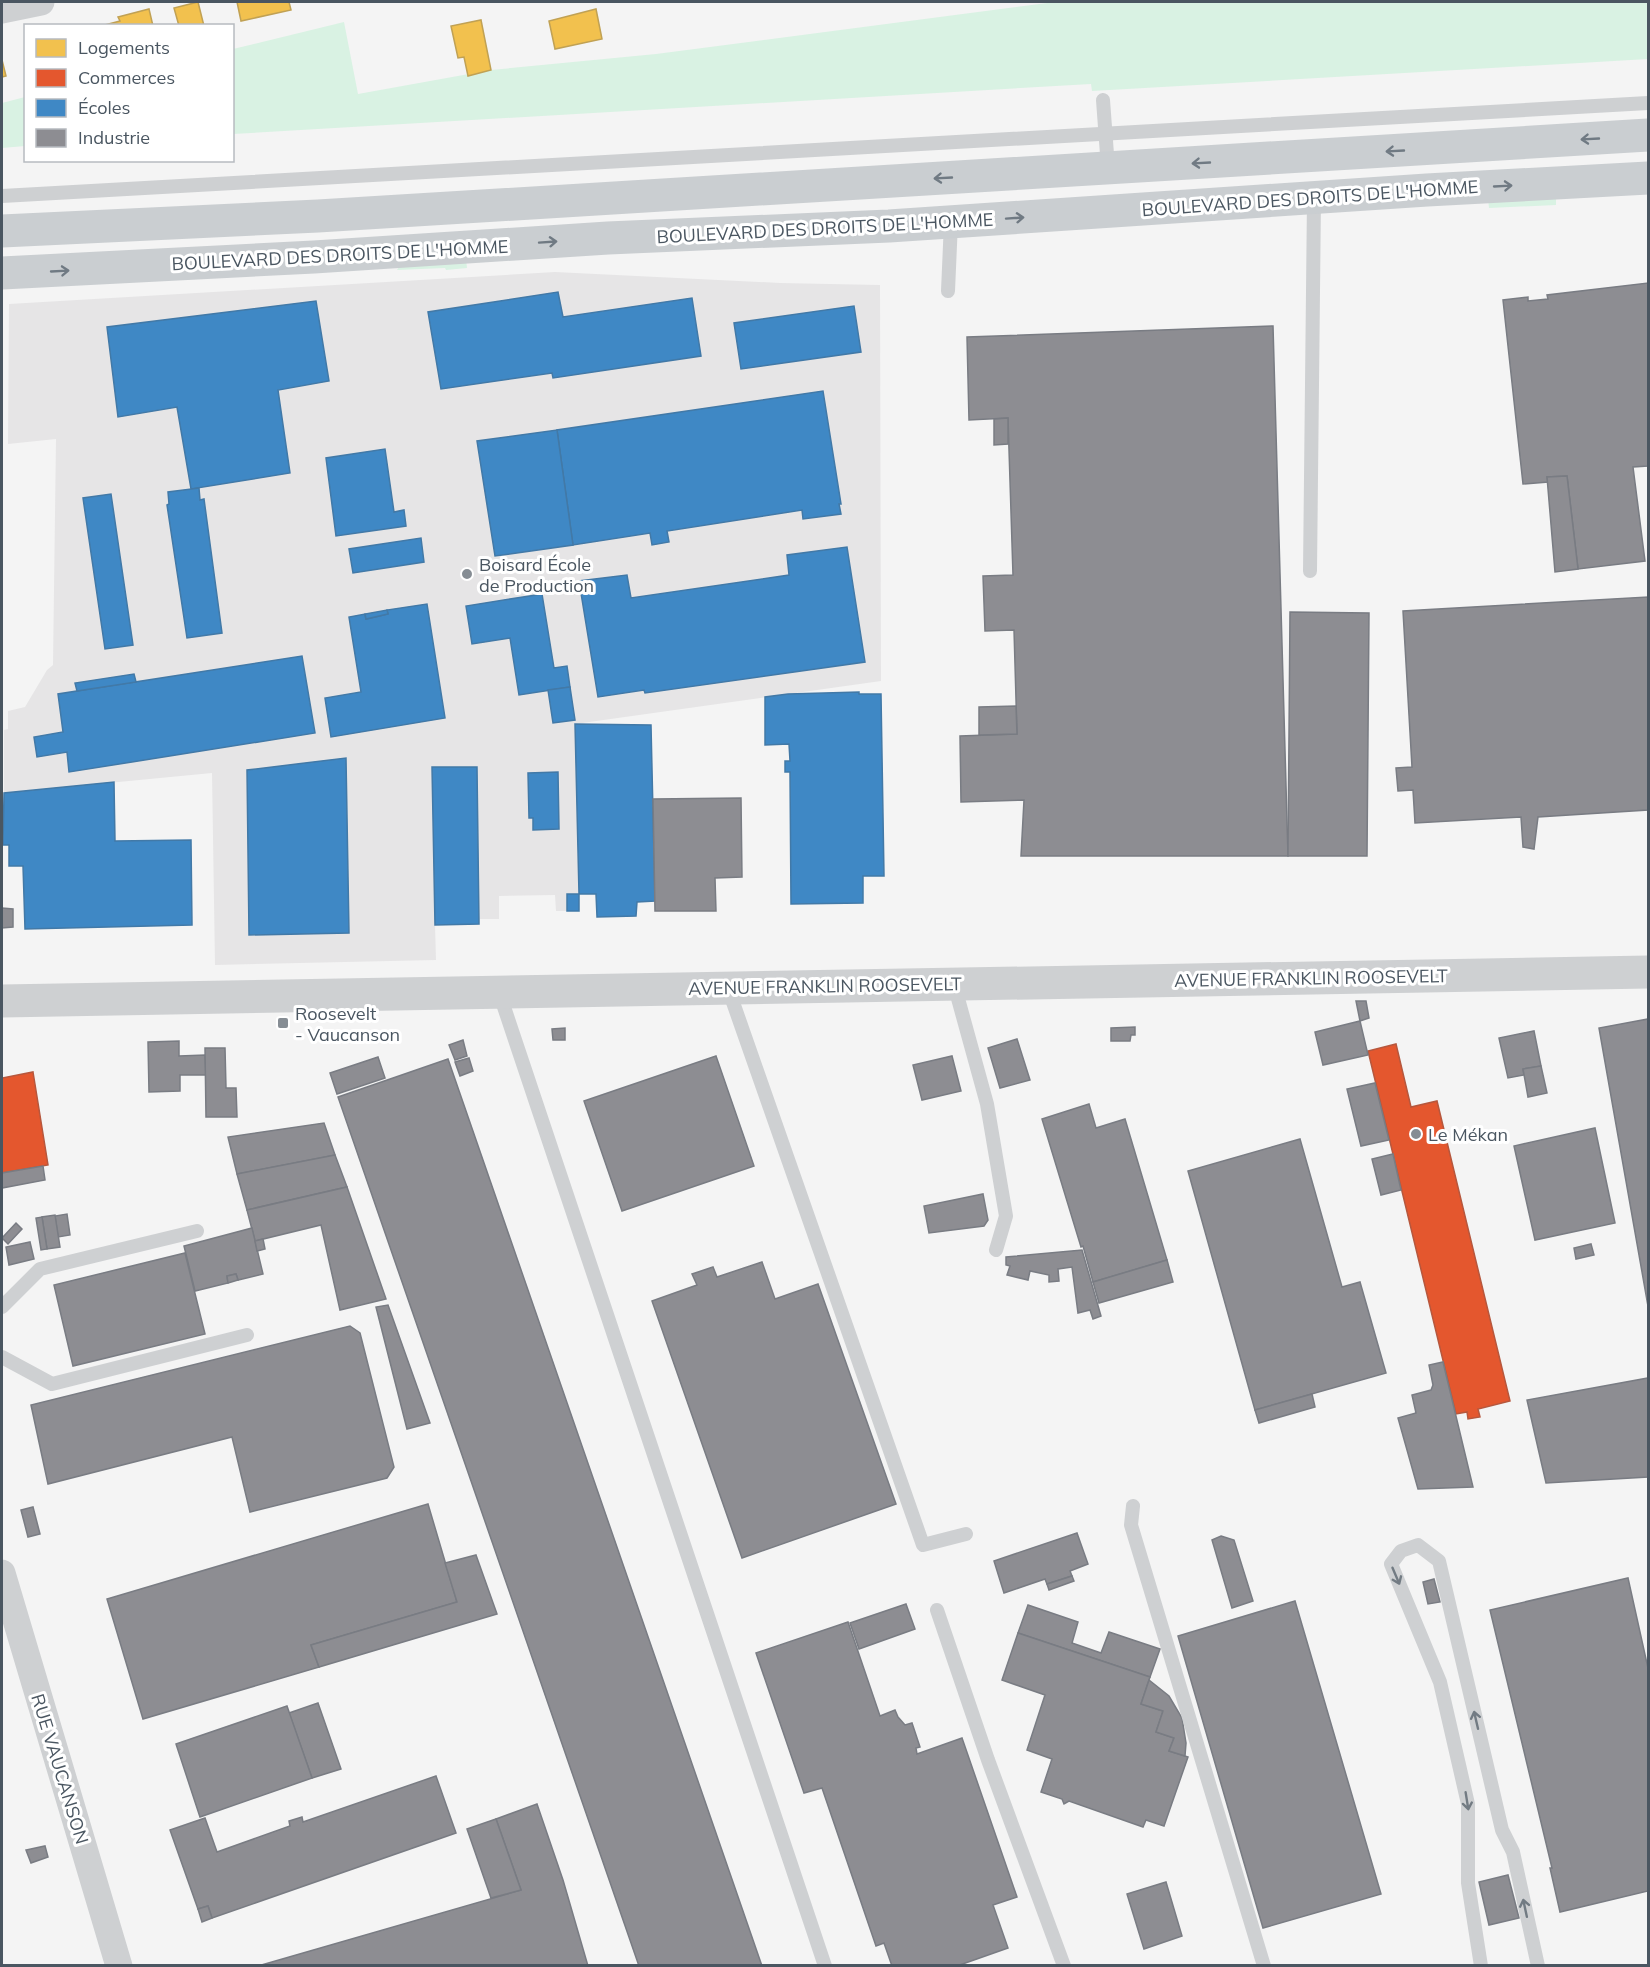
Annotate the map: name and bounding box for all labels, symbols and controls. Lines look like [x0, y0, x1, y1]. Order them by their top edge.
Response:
legend [24, 24, 234, 162]
text: Logements [78, 36, 170, 59]
text: Commerces [78, 66, 175, 89]
text: Écoles [78, 96, 131, 119]
text: Industrie [78, 126, 150, 149]
one-way arrow [1581, 134, 1601, 145]
one-way arrow [1386, 145, 1406, 156]
one-way arrow [1191, 157, 1211, 168]
one-way arrow [934, 173, 954, 184]
street label: BOULEVARD DES DROITS DE L'HOMME [1141, 175, 1479, 221]
one-way arrow [1493, 181, 1513, 192]
street label: BOULEVARD DES DROITS DE L'HOMME [656, 208, 994, 248]
one-way arrow [1005, 212, 1025, 223]
street label: BOULEVARD DES DROITS DE L'HOMME [171, 235, 509, 275]
one-way arrow [538, 236, 558, 247]
one-way arrow [49, 265, 69, 276]
place label: Boisard École de Production [479, 553, 594, 597]
marker: Boisard École de Production [460, 567, 474, 581]
street label: AVENUE FRANKLIN ROOSEVELT [1174, 964, 1448, 992]
street label: AVENUE FRANKLIN ROOSEVELT [688, 972, 962, 1000]
place label: Roosevelt - Vaucanson [295, 1002, 400, 1046]
marker: Roosevelt - Vaucanson [276, 1016, 290, 1030]
place label: Le Mékan [1428, 1123, 1508, 1146]
marker: Le Mékan [1409, 1127, 1423, 1141]
one-way arrow [1391, 1566, 1402, 1584]
street label: RUE VAUCANSON [26, 1691, 94, 1847]
one-way arrow [1470, 1711, 1481, 1731]
one-way arrow [1461, 1790, 1472, 1810]
one-way arrow [1519, 1899, 1531, 1918]

